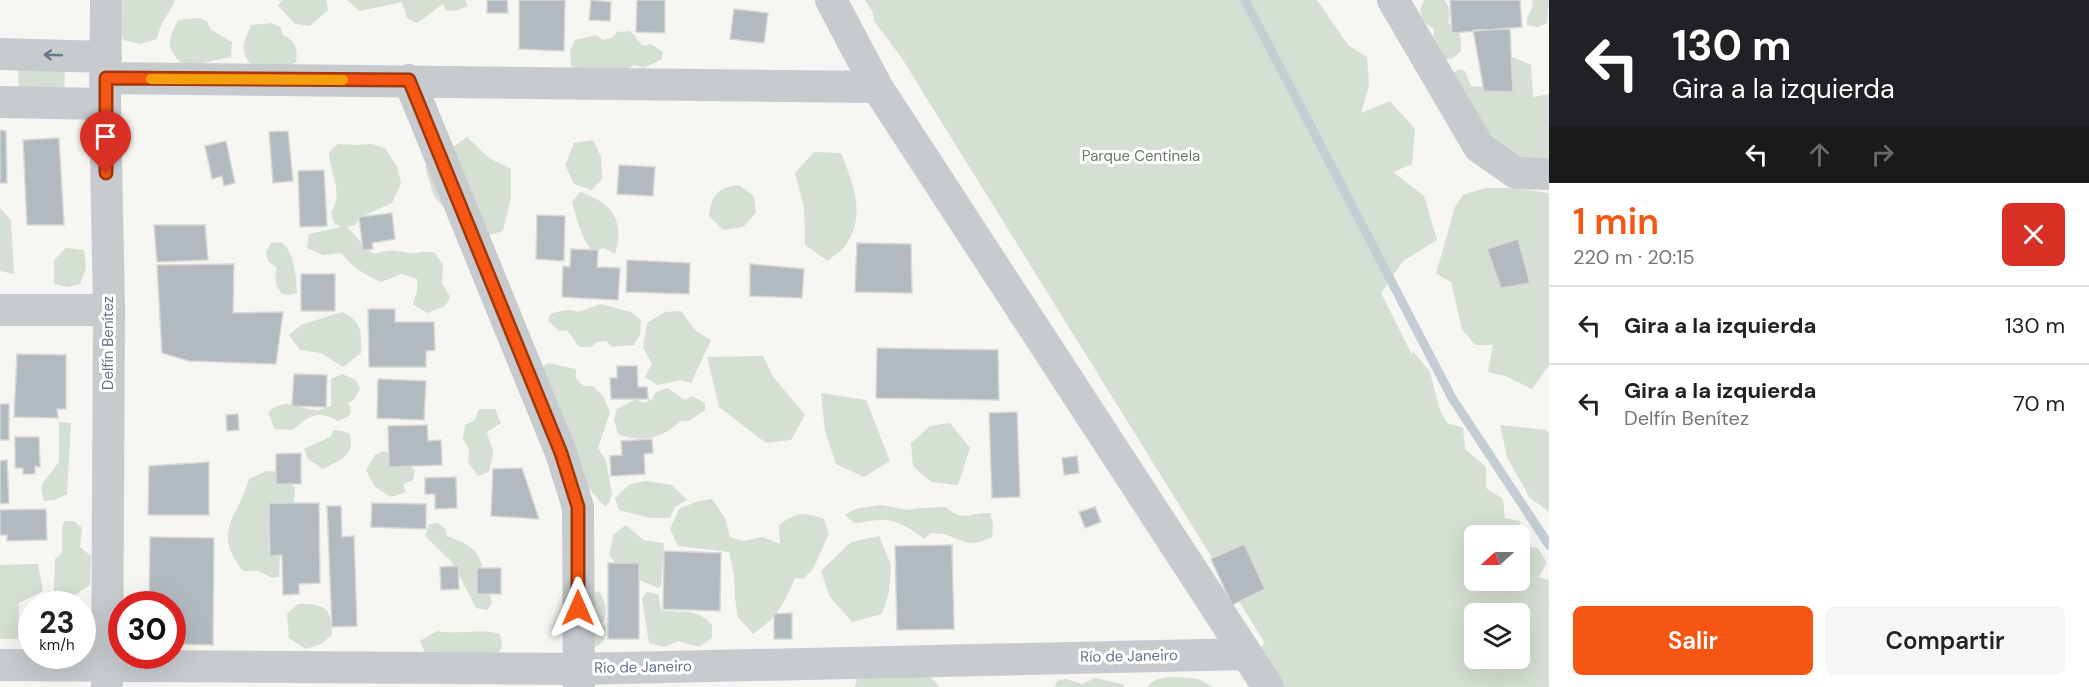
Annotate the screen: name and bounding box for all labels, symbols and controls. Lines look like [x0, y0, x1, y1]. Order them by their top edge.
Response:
text: 130 m [1672, 18, 1792, 73]
icon: left [1573, 24, 1651, 102]
one-way arrow [43, 50, 63, 61]
text: Gira a la izquierda [1672, 71, 1895, 106]
pin [80, 111, 131, 173]
icon: arrive [89, 120, 122, 153]
icon: left [1740, 138, 1773, 171]
icon: ahead [1803, 138, 1836, 171]
icon: right [1866, 138, 1899, 171]
park label: Parque Centinela [1082, 146, 1200, 166]
text: 1 min [1573, 198, 1659, 245]
button: close [2002, 203, 2065, 266]
text: 220 m · 20:15 [1573, 244, 1695, 270]
street label: Delfín Benítez [98, 296, 118, 390]
icon: left [1573, 309, 1606, 342]
text: Gira a la izquierda [1624, 311, 1816, 340]
text: 130 m [2005, 311, 2065, 340]
text: Gira a la izquierda [1624, 376, 1816, 405]
icon: left [1573, 387, 1606, 420]
text: 70 m [2013, 389, 2065, 418]
text: Delfín Benítez [1624, 405, 1749, 431]
north arrow [1464, 525, 1530, 591]
map controls [1464, 525, 1530, 669]
position arrow [546, 576, 610, 640]
speed limit sign: 30 [108, 591, 186, 669]
text: 23 [39, 603, 75, 642]
button: layers [1464, 603, 1530, 669]
button: Salir [1573, 606, 1813, 675]
button: Compartir [1825, 606, 2065, 675]
text: km/h [39, 635, 75, 655]
street label: Río de Janeiro [1080, 645, 1178, 667]
street label: Río de Janeiro [594, 656, 692, 678]

